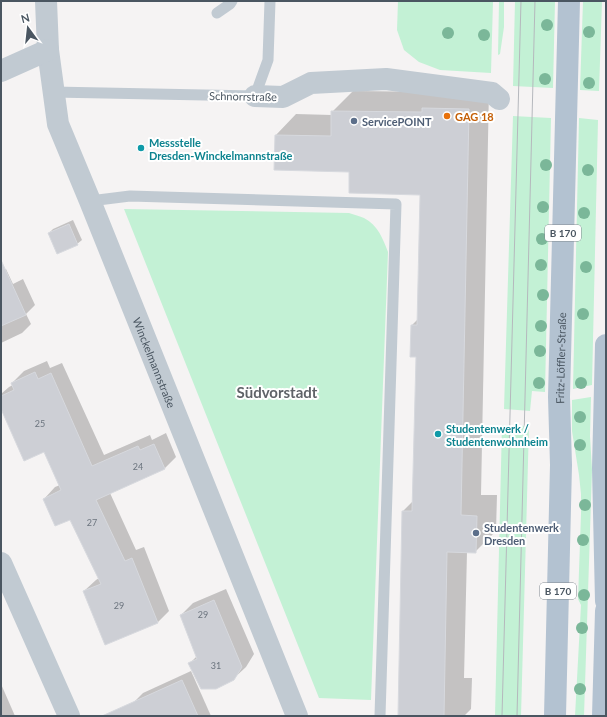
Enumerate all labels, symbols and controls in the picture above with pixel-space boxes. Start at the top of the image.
north arrow [8,8,48,48]
text: N [20,10,31,25]
street label: Schnorrstraße [209,89,277,103]
place label: GAG 18 [455,110,494,123]
marker: GAG 18 [442,111,452,121]
place label: ServicePOINT [362,115,432,128]
marker: ServicePOINT [349,116,359,126]
place label: Messstelle Dresden-Winckelmannstraße [149,136,293,162]
marker: Messstelle Dresden-Winckelmannstraße [136,143,146,153]
road number: B 170 [545,225,581,241]
street label: Fritz-Löffler-Straße [552,312,568,404]
street label: Winckelmannstraße [131,315,179,410]
district label: Südvorstadt [237,383,318,401]
house number: 25 [35,418,45,429]
place label: Studentenwerk / Studentenwohnheim [446,422,548,448]
marker: Studentenwerk / Studentenwohnheim [433,429,443,439]
house number: 24 [133,461,143,472]
house number: 27 [87,517,97,528]
place label: Studentenwerk Dresden [484,521,559,547]
marker: Studentenwerk Dresden [471,528,481,538]
road number: B 170 [540,583,576,599]
house number: 29 [114,600,124,611]
house number: 29 [198,609,208,620]
house number: 31 [211,660,221,671]

